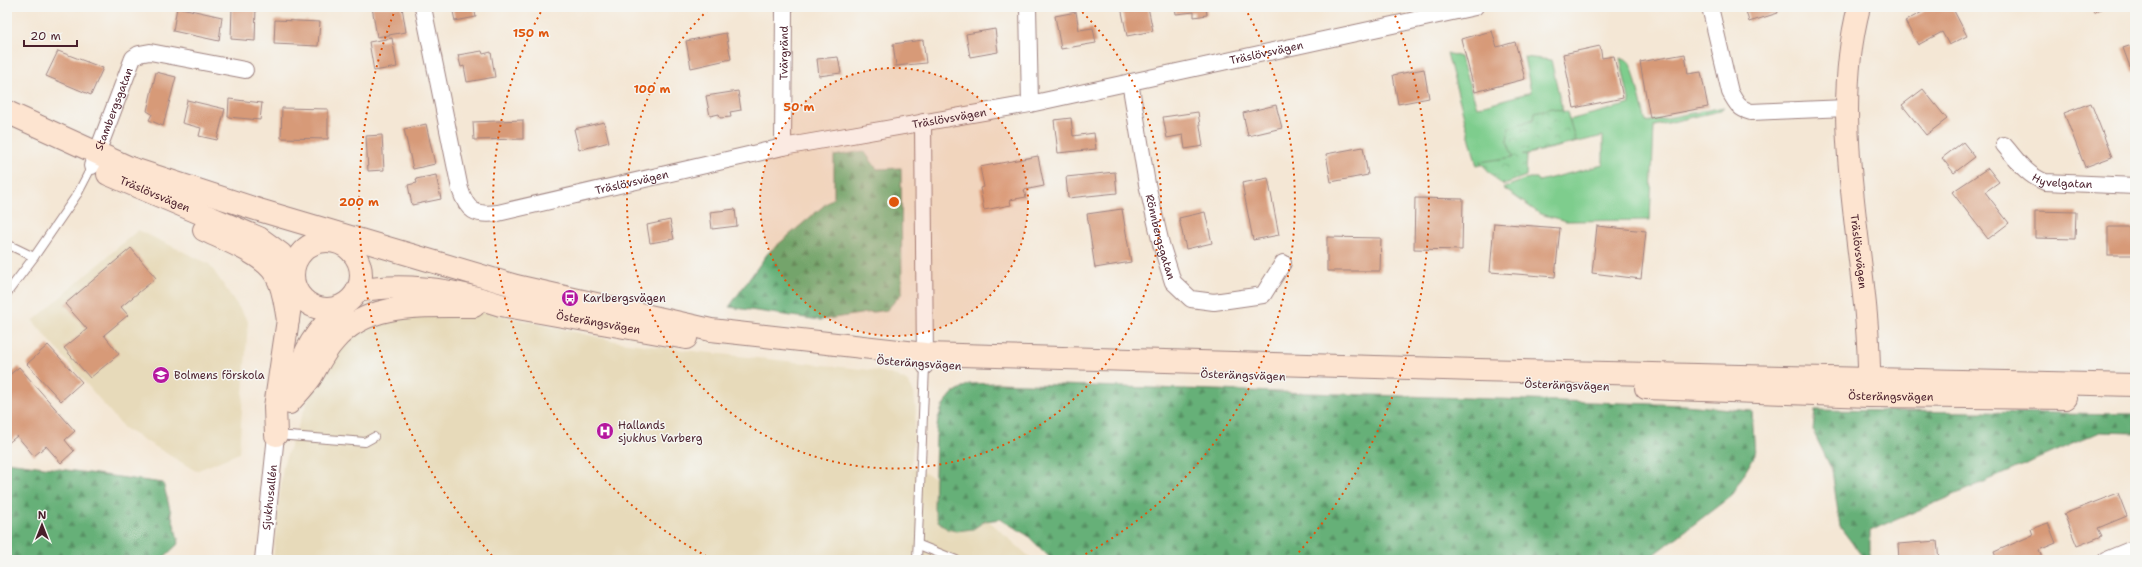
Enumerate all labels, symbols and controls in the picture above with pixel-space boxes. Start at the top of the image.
scale bar [24,22,77,48]
text: 150 m [513,25,549,41]
street label: Tvärgränd [776,26,792,80]
text: 20 m [30,28,61,44]
street label: Träslövsvägen [1228,38,1305,68]
street label: Stambergsgatan [92,65,137,153]
text: 100 m [634,81,671,97]
text: 50 m [784,99,815,115]
street label: Träslövsvägen [911,105,988,132]
street label: Träslövsvägen [593,167,670,198]
street label: Hyvelgatan [2029,170,2093,192]
street label: Träslövsvägen [117,173,193,216]
street label: Rönnbergsgatan [1142,193,1179,282]
text: 200 m [339,194,379,210]
centre of rings [887,195,901,209]
street label: Träslövsvägen [1846,213,1870,290]
bus stop icon: Karlbergsvägen [560,288,580,308]
place label: Karlbergsvägen [583,291,666,306]
street label: Österängsvägen [555,308,642,338]
street label: Österängsvägen [876,353,962,374]
school or university icon: Bolmens förskola [151,365,171,385]
street label: Österängsvägen [1200,367,1286,384]
place label: Bolmens förskola [174,368,265,383]
street label: Österängsvägen [1524,377,1610,394]
street label: Österängsvägen [1848,388,1934,405]
place label: Hallands sjukhus Varberg [618,418,703,446]
hospital icon: Hallands sjukhus Varberg [595,421,615,441]
street label: Sjukhusallén [259,464,281,531]
north arrow [22,505,62,545]
text: N [38,508,47,523]

